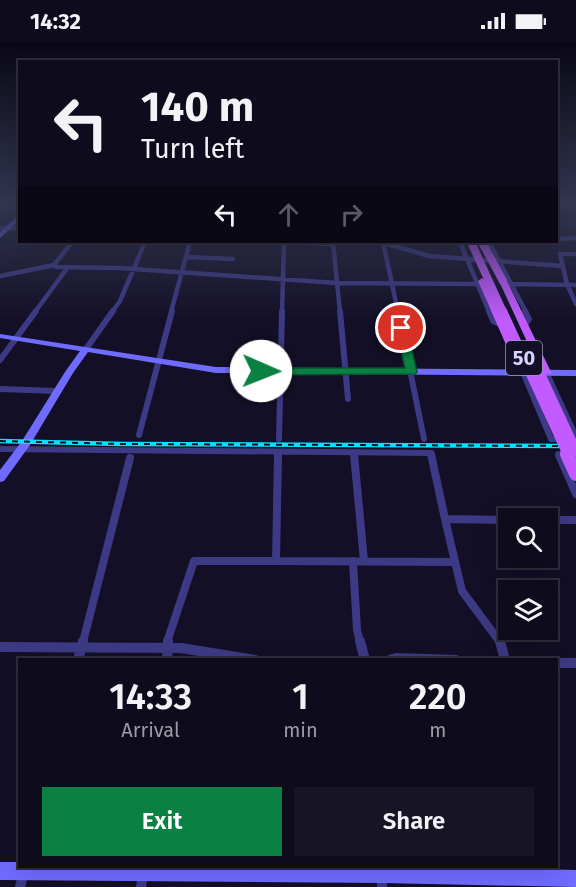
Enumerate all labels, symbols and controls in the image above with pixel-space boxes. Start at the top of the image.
text: 14:32 [30,8,81,35]
text: 140 m [141,82,254,132]
icon: left [42,84,120,162]
text: Turn left [141,133,244,165]
icon: left [209,198,242,231]
icon: ahead [272,198,305,231]
icon: right [335,198,368,231]
pin [375,302,426,353]
icon: arrive [384,311,417,344]
position arrow [229,339,293,403]
road number: 50 [506,341,542,375]
map controls [498,508,558,640]
button: search [498,508,558,568]
button: layers [498,580,558,640]
text: 14:33 [109,675,192,719]
text: 1 [292,675,309,719]
text: 220 [409,675,467,719]
text: Arrival [121,718,180,742]
text: min [283,718,318,742]
text: m [429,718,446,742]
button: Exit [42,787,282,856]
button: Share [294,787,534,856]

